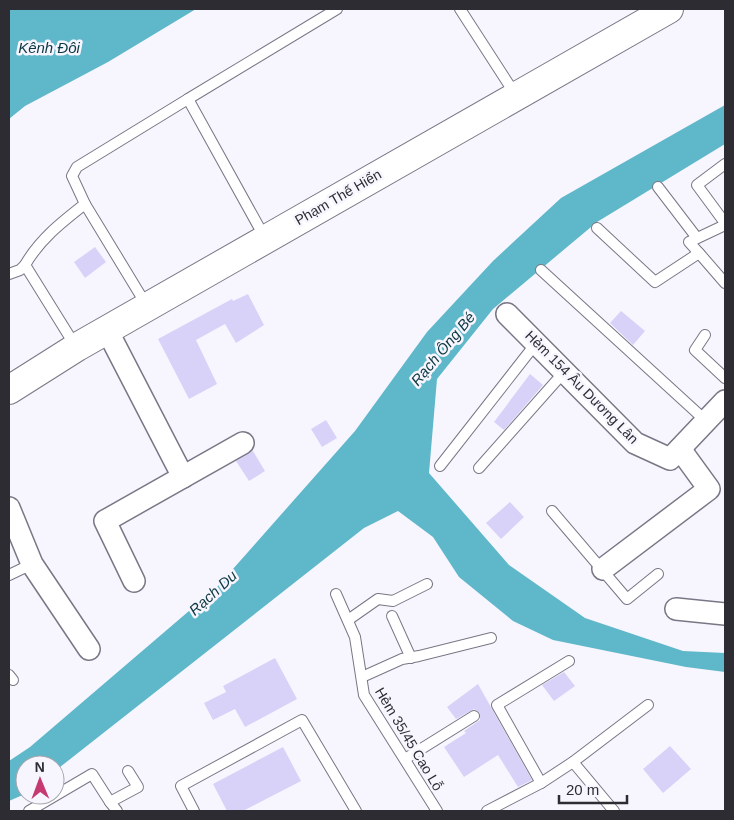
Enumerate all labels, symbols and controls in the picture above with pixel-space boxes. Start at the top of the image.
water label: Kênh Đôi [18,39,81,56]
street label: Phạm Thế Hiển [292,166,384,228]
water label: Rạch Ông Bé [407,309,478,389]
street label: Hẻm 154 Âu Dương Lân [522,327,642,447]
water label: Rạch Du [185,566,241,618]
street label: Hẻm 35/45 Cao Lỗ [372,685,446,794]
north arrow [15,755,65,805]
text: N [35,759,45,775]
scale bar [559,772,626,804]
text: 20 m [566,781,599,798]

